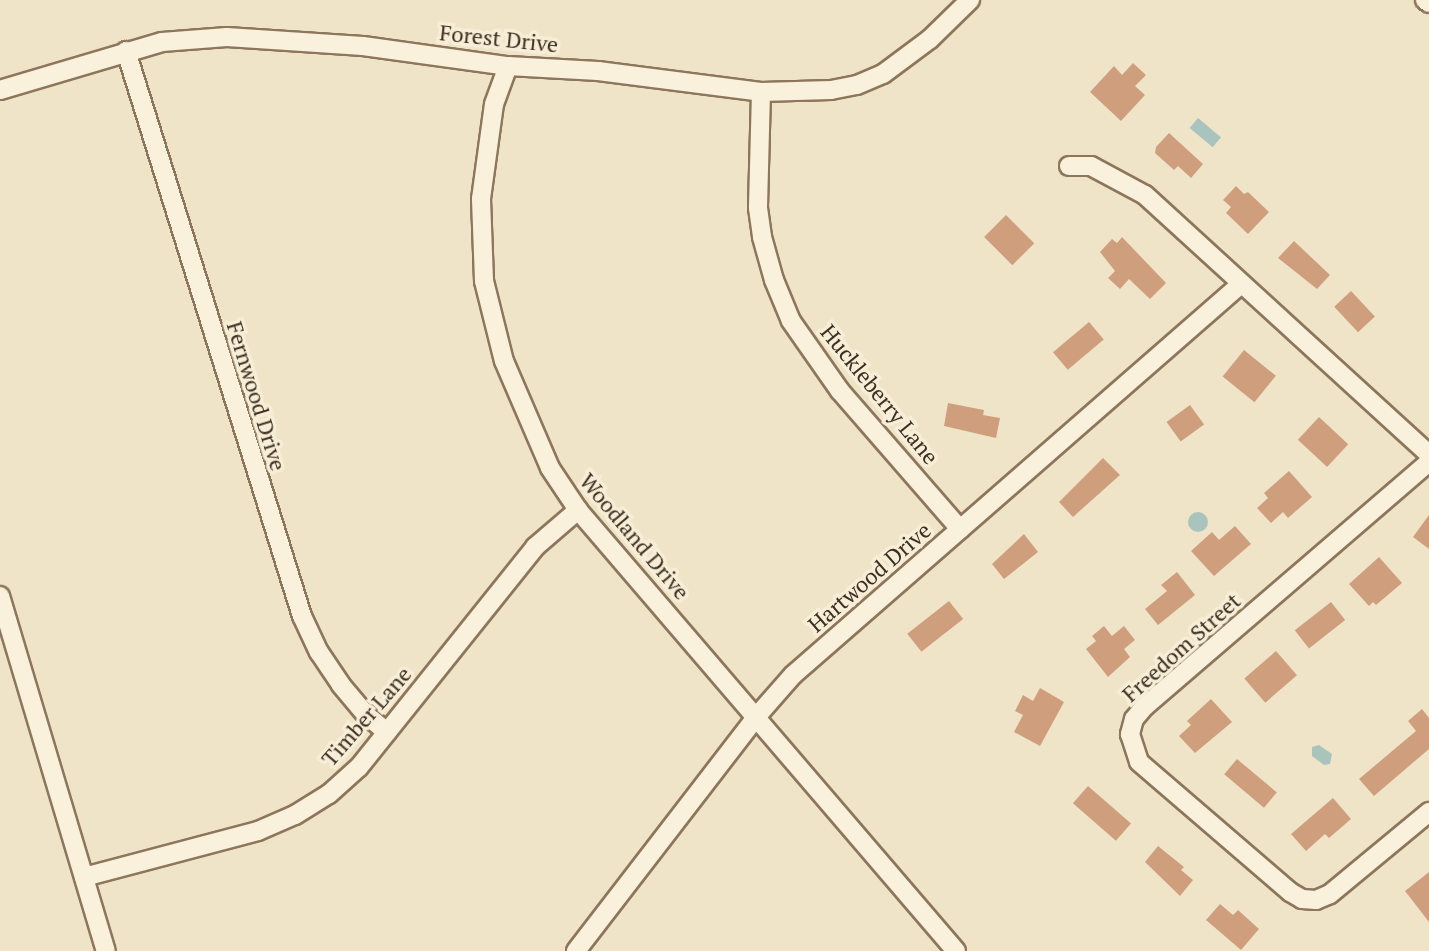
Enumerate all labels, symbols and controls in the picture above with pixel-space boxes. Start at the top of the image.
street label: Forest Drive [438,19,560,57]
street label: Fernwood Drive [222,318,292,474]
street label: Huckleberry Lane [816,319,944,469]
street label: Woodland Drive [575,468,695,604]
street label: Hartwood Drive [802,517,936,637]
street label: Freedom Street [1116,587,1246,707]
street label: Timber Lane [316,661,416,771]

